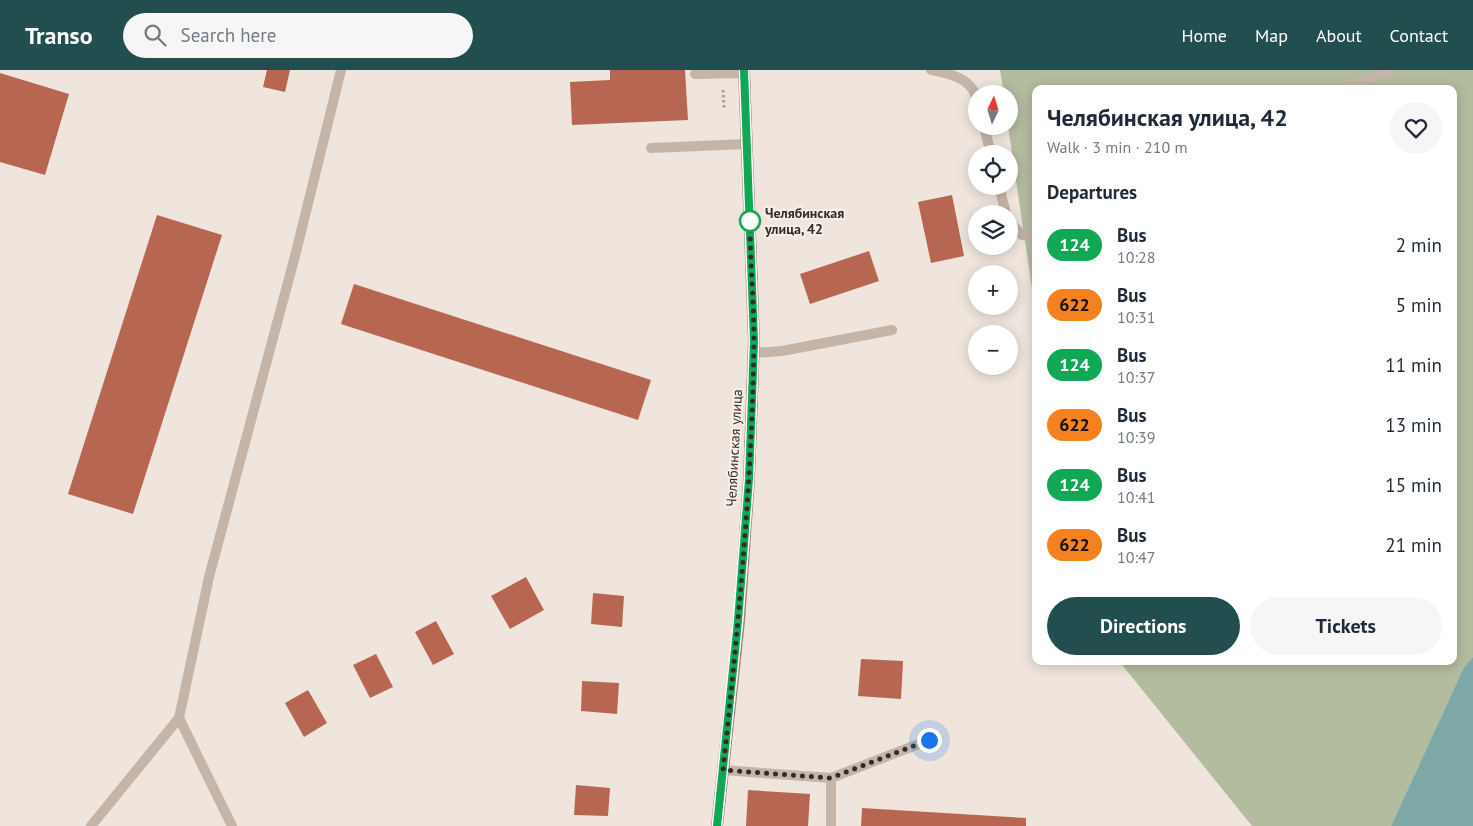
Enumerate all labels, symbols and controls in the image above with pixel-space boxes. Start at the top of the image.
search box [123,13,473,58]
text: Transo [25,20,93,51]
icon: search [141,21,169,49]
text: Search here [181,23,276,47]
text: Home [1181,24,1227,47]
text: Map [1255,24,1288,47]
text: About [1316,24,1362,47]
text: Contact [1390,24,1448,47]
north arrow [968,85,1018,135]
map controls [968,85,1018,375]
text: Челябинская улица, 42 [1047,102,1288,133]
button: heart [1390,102,1442,154]
text: Walk · 3 min · 210 m [1047,137,1187,157]
button: locate [968,145,1018,195]
text: Departures [1047,180,1137,204]
place label: Челябинская улица, 42 [764,204,844,238]
button: layers [968,205,1018,255]
marker: Челябинская улица, 42 [739,210,761,232]
text: Bus [1117,223,1146,247]
text: 124 [1059,233,1090,256]
text: 2 min [1396,233,1442,257]
text: 10:28 [1117,247,1155,267]
button: + [968,265,1018,315]
text: Bus [1117,283,1146,307]
text: 622 [1059,293,1090,316]
text: 5 min [1396,293,1442,317]
text: 10:31 [1117,307,1155,327]
button: − [968,325,1018,375]
text: Bus [1117,343,1146,367]
text: 124 [1059,353,1090,376]
text: 11 min [1385,353,1442,377]
text: 10:37 [1117,367,1155,387]
street label: Челябинская улица [722,389,746,507]
text: Bus [1117,403,1146,427]
text: 622 [1059,413,1090,436]
text: 13 min [1385,413,1442,437]
text: 10:39 [1117,427,1155,447]
text: Bus [1117,463,1146,487]
text: 124 [1059,473,1090,496]
text: 15 min [1385,473,1442,497]
text: 10:41 [1117,487,1155,507]
text: Bus [1117,523,1146,547]
text: 622 [1059,533,1090,556]
text: 21 min [1385,533,1442,557]
text: 10:47 [1117,547,1155,567]
button: Directions [1047,597,1240,655]
button: Tickets [1250,597,1442,655]
your location [917,728,942,753]

